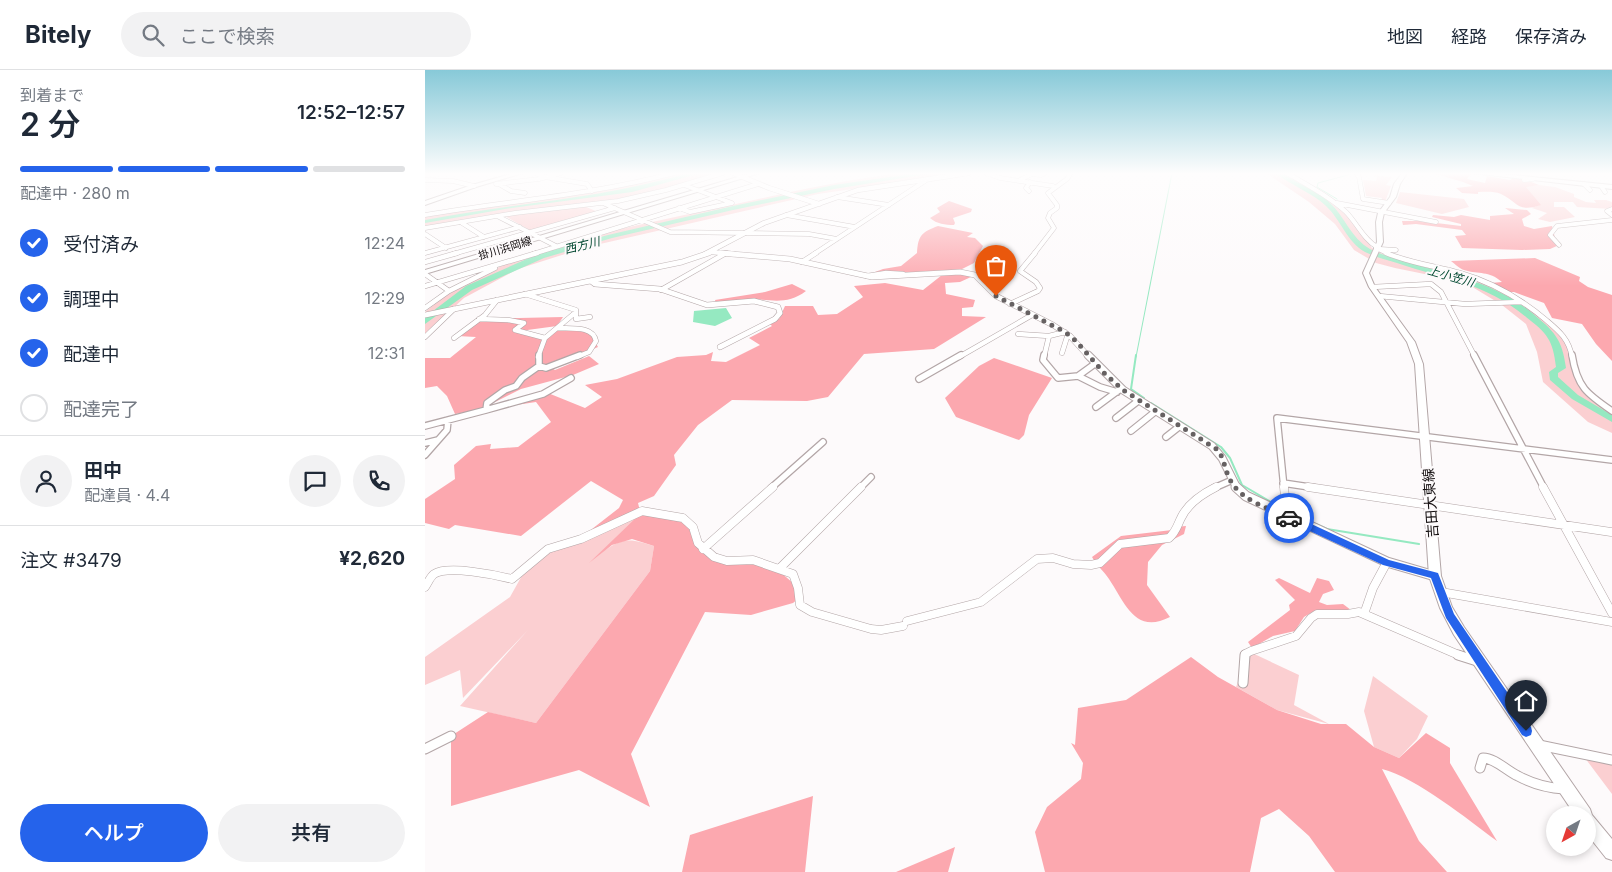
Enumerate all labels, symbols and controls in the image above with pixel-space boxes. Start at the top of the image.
search box [121,12,471,57]
text: Bitely [25,20,91,49]
icon: search [139,21,167,49]
text: ここで検索 [179,25,274,48]
text: 地図 [1387,26,1423,47]
text: 経路 [1451,26,1487,47]
text: 保存済み [1515,26,1587,47]
text: 到着まで [20,85,84,105]
text: 12:52–12:57 [297,101,405,124]
text: 2 分 [20,105,80,144]
text: 配達中 · 280 m [20,183,130,203]
icon: check [20,229,48,257]
text: 受付済み [63,233,139,256]
text: 12:24 [364,233,405,253]
street label: 掛川浜岡線 [477,233,533,263]
water label: 西方川 [563,233,603,257]
pin [975,245,1017,296]
icon: bag [982,252,1010,280]
water label: 上小笠川 [1426,262,1478,290]
icon: check [20,284,48,312]
text: 調理中 [63,288,120,311]
text: 12:29 [364,288,405,308]
icon: check [20,339,48,367]
text: 配達中 [63,343,120,366]
text: 12:31 [368,343,405,363]
text: 配達完了 [63,398,139,421]
button: person [20,455,72,507]
button: chat [289,455,341,507]
button: phone [353,455,405,507]
text: 田中 [84,459,122,482]
street label: 吉田大東線 [1419,467,1441,539]
text: 配達員 · 4.4 [84,485,170,505]
courier [1264,493,1314,543]
icon: car [1275,504,1303,532]
text: ¥2,620 [339,547,405,570]
text: 注文 #3479 [20,549,122,572]
pin [1505,680,1547,731]
icon: home [1512,687,1540,715]
button: ヘルプ [20,804,208,862]
button: 共有 [218,804,405,862]
north arrow [1546,806,1596,856]
map controls [1546,806,1596,856]

